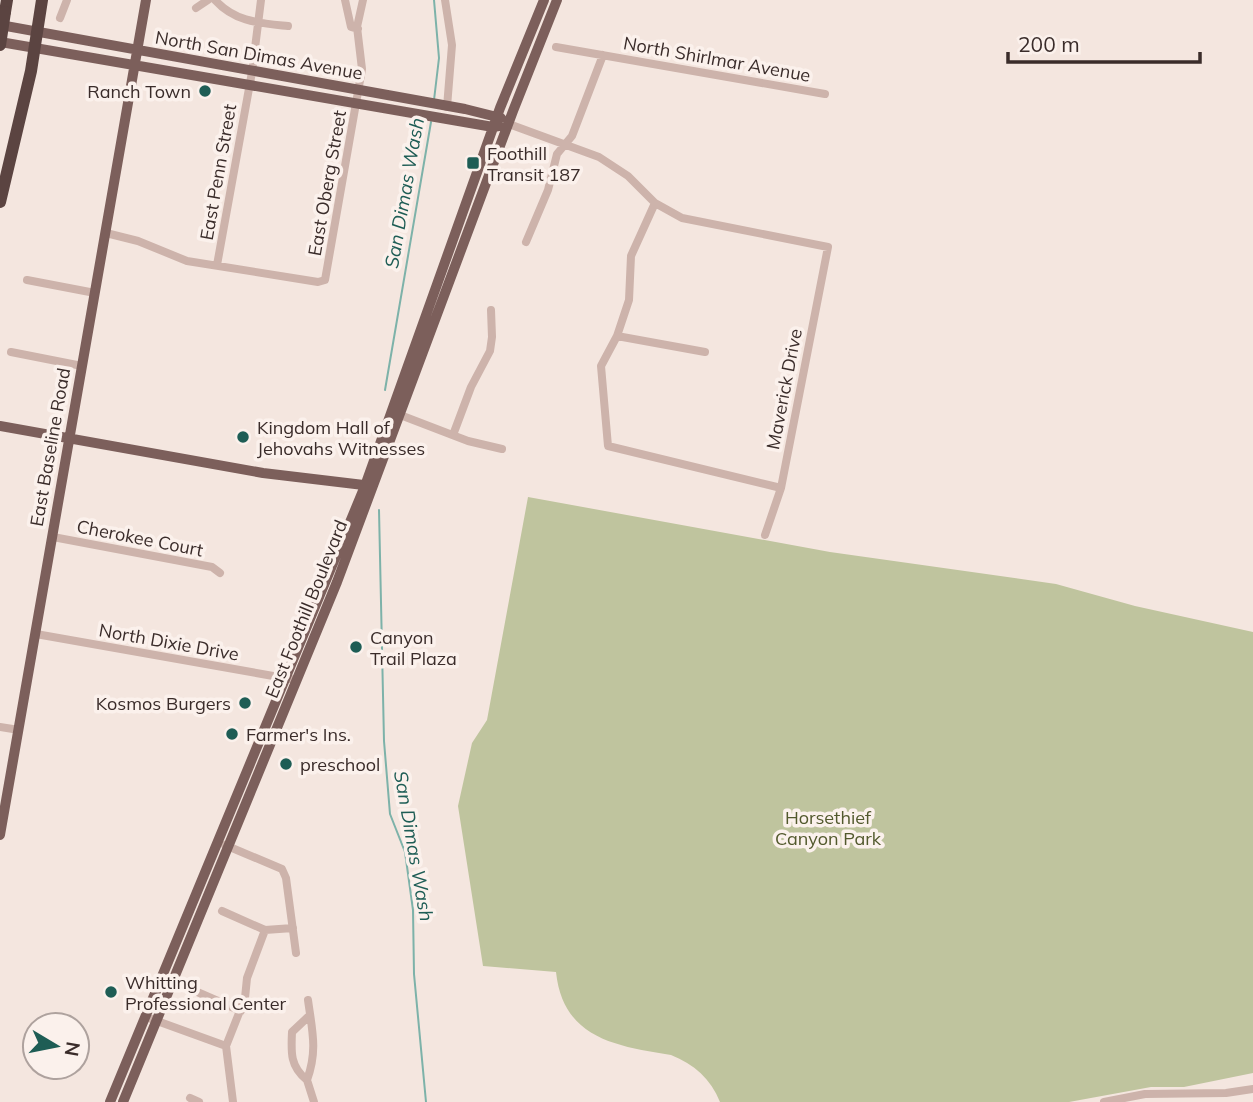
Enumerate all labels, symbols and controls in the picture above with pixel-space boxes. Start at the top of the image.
scale bar [1008,21,1200,65]
street label: North San Dimas Avenue [153,25,365,85]
street label: North Shirlmar Avenue [622,31,812,87]
text: 200 m [1018,31,1080,57]
place label: Ranch Town [87,80,191,103]
marker: Ranch Town [197,83,213,99]
street label: East Penn Street [195,102,241,242]
street label: East Oberg Street [303,108,351,258]
water label: San Dimas Wash [379,116,429,270]
place label: Foothill Transit 187 [487,142,581,186]
marker: Foothill Transit 187 [465,155,481,171]
street label: Maverick Drive [761,327,807,451]
street label: East Baseline Road [25,366,75,528]
place label: Kingdom Hall of Jehovahs Witnesses [257,416,425,460]
marker: Kingdom Hall of Jehovahs Witnesses [235,429,251,445]
street label: Cherokee Court [75,514,205,562]
street label: East Foothill Boulevard [260,517,352,701]
street label: North Dixie Drive [97,618,241,666]
place label: Canyon Trail Plaza [370,626,457,670]
marker: Canyon Trail Plaza [348,639,364,655]
place label: Kosmos Burgers [96,692,231,715]
marker: Kosmos Burgers [237,695,253,711]
place label: Farmer's Ins. [246,723,351,746]
marker: Farmer's Ins. [224,726,240,742]
place label: preschool [300,753,380,776]
marker: preschool [278,756,294,772]
water label: San Dimas Wash [389,769,439,923]
park label: Horsethief Canyon Park [775,806,882,850]
place label: Whitting Professional Center [125,971,287,1015]
marker: Whitting Professional Center [103,984,119,1000]
north arrow [21,1011,91,1081]
text: N [60,1040,86,1058]

